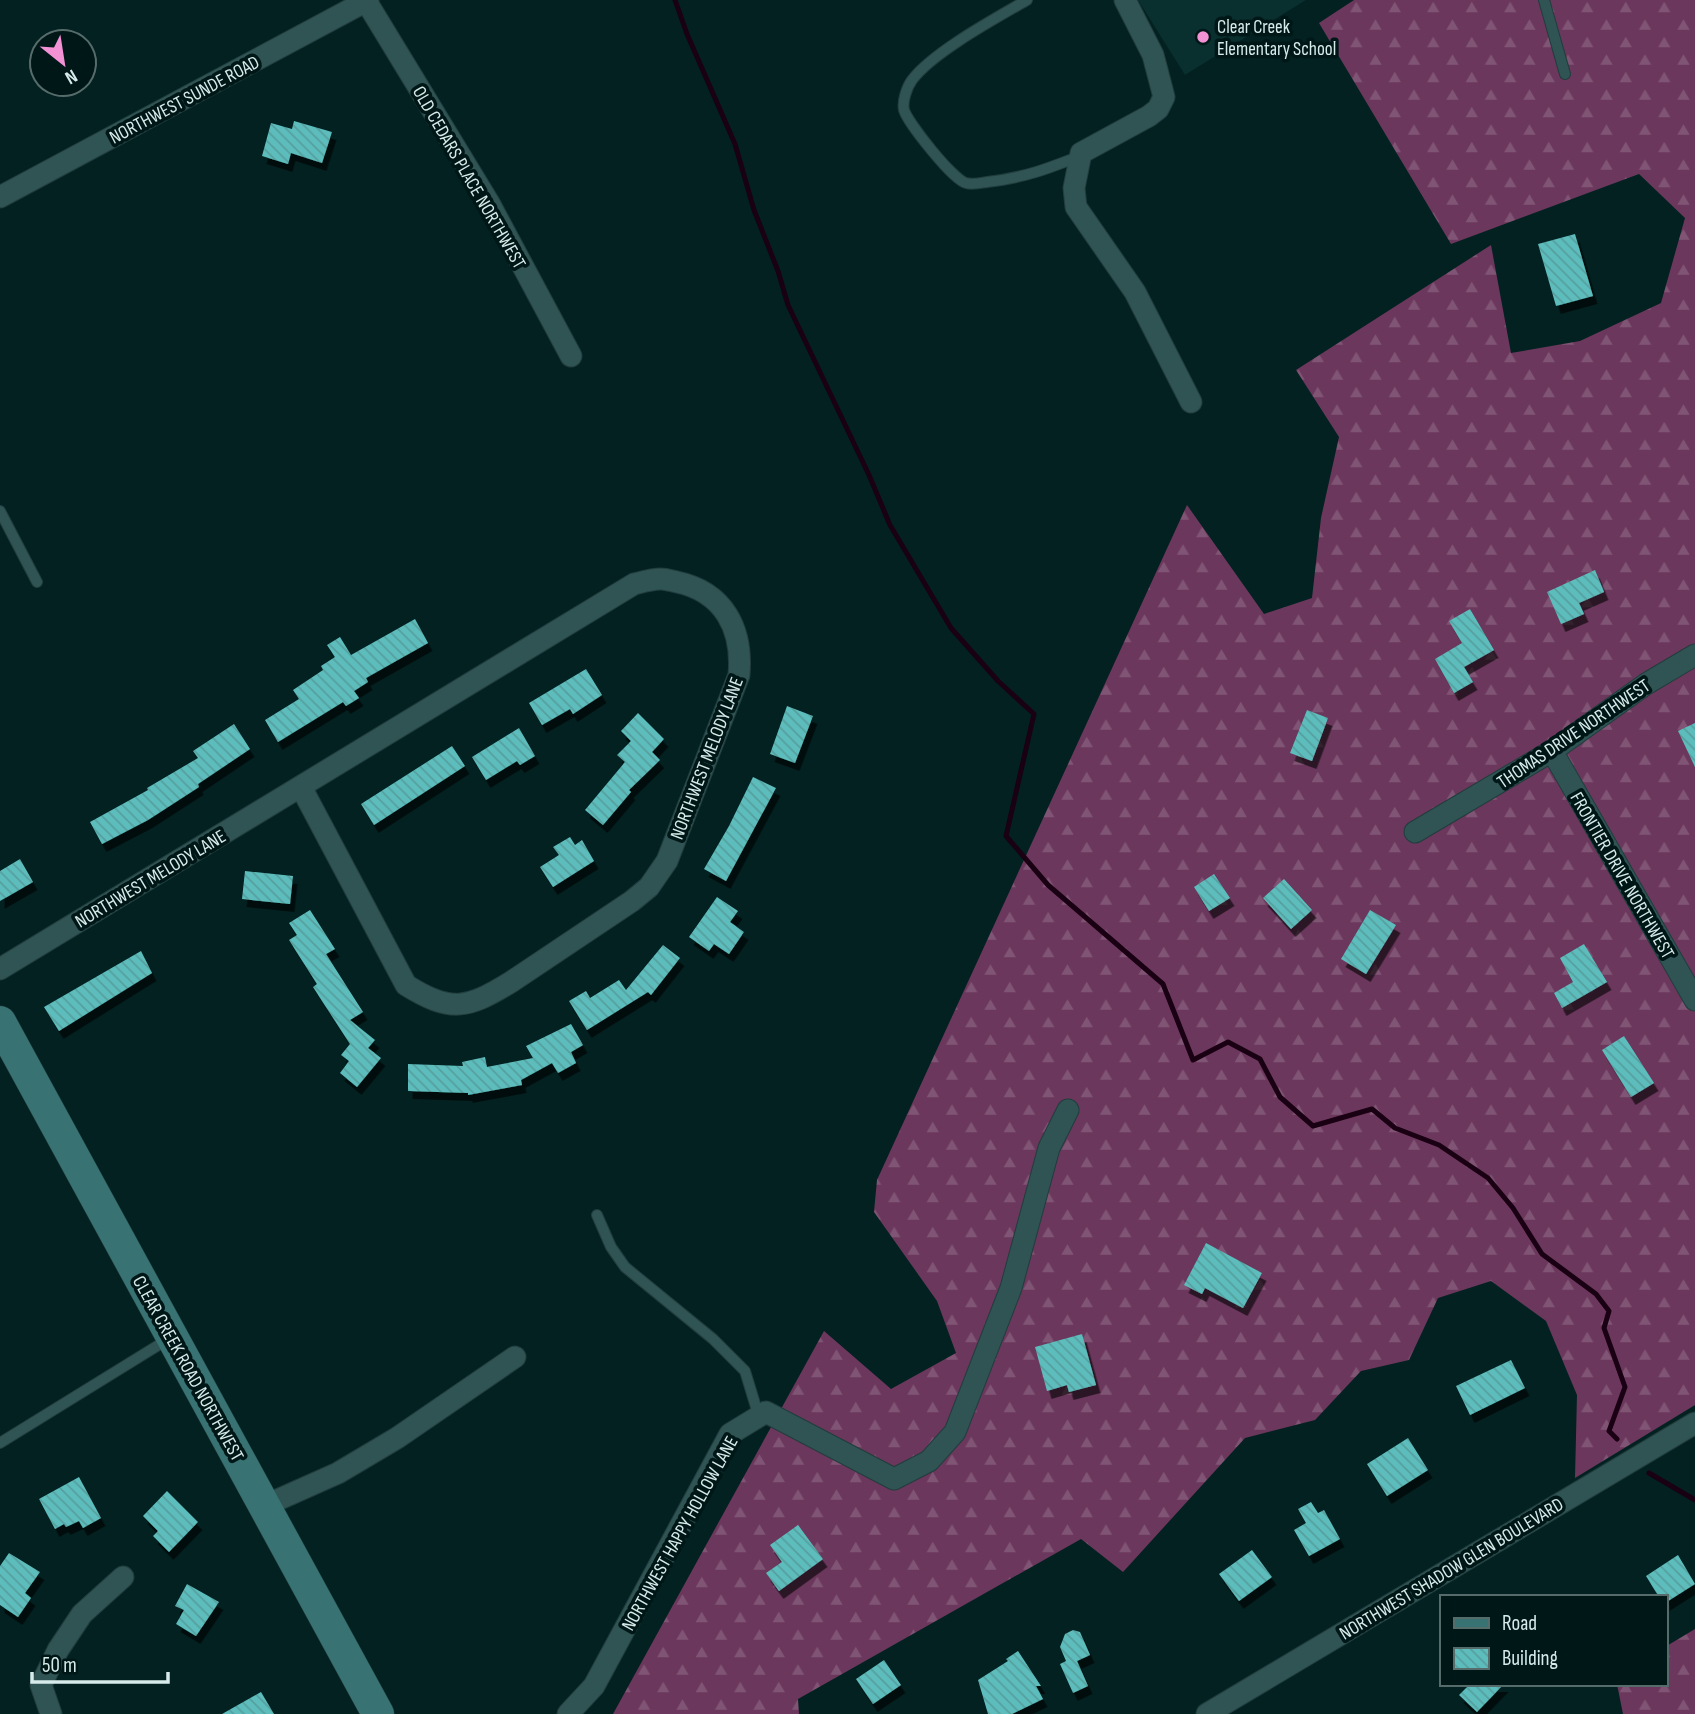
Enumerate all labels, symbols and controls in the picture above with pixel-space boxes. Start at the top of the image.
place label: Clear Creek Elementary School [1217,16,1336,61]
north arrow [28,28,98,98]
marker: Clear Creek Elementary School [1195,29,1211,45]
street label: NORTHWEST SUNDE ROAD [106,51,264,150]
text: N [61,64,81,89]
street label: OLD CEDARS PLACE NORTHWEST [407,82,531,273]
street label: NORTHWEST MELODY LANE [666,674,749,843]
street label: THOMAS DRIVE NORTHWEST [1493,674,1655,794]
street label: FRONTIER DRIVE NORTHWEST [1565,788,1679,963]
street label: NORTHWEST MELODY LANE [71,825,230,933]
street label: CLEAR CREEK ROAD NORTHWEST [127,1272,248,1466]
street label: NORTHWEST HAPPY HOLLOW LANE [617,1432,743,1635]
street label: NORTHWEST SHADOW GLEN BOULEVARD [1336,1493,1568,1645]
legend [1440,1595,1667,1686]
text: Road [1502,1611,1537,1636]
scale bar [32,1640,168,1684]
text: Building [1502,1646,1558,1671]
text: 50 m [42,1653,77,1678]

